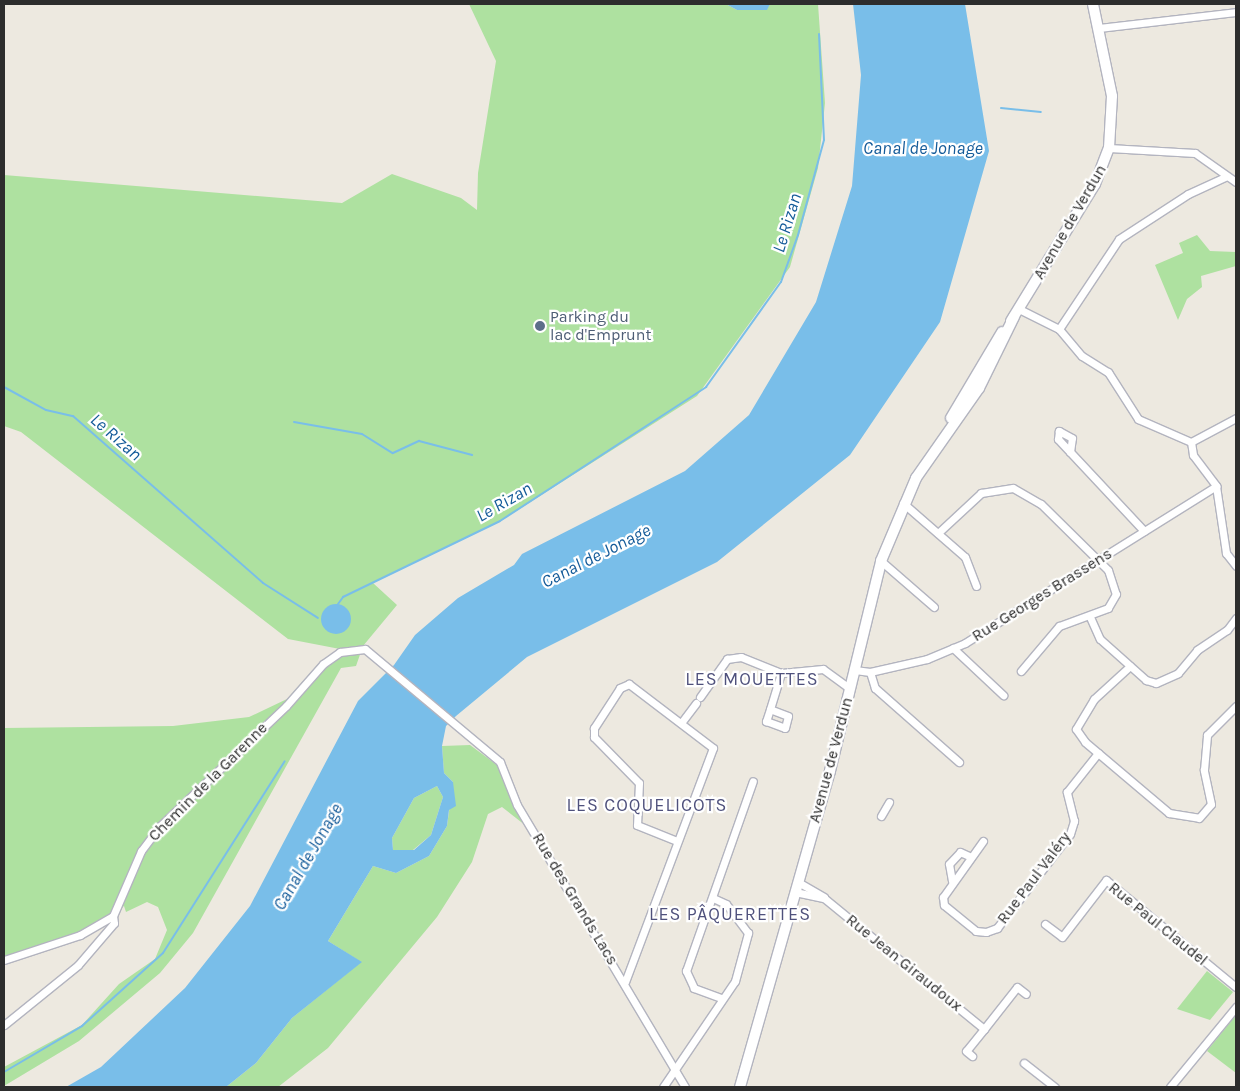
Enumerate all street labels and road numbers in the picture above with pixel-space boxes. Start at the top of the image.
street label: Avenue de Verdun [1029,161,1111,283]
street label: Rue Georges Brassens [968,544,1116,646]
street label: Avenue de Verdun [805,695,857,825]
street label: Chemin de la Garenne [145,719,271,845]
street label: Rue Paul Valéry [993,828,1075,928]
street label: Rue des Grands Lacs [528,830,622,968]
street label: Rue Paul Claudel [1105,878,1211,970]
street label: Rue Jean Giraudoux [842,910,966,1016]

